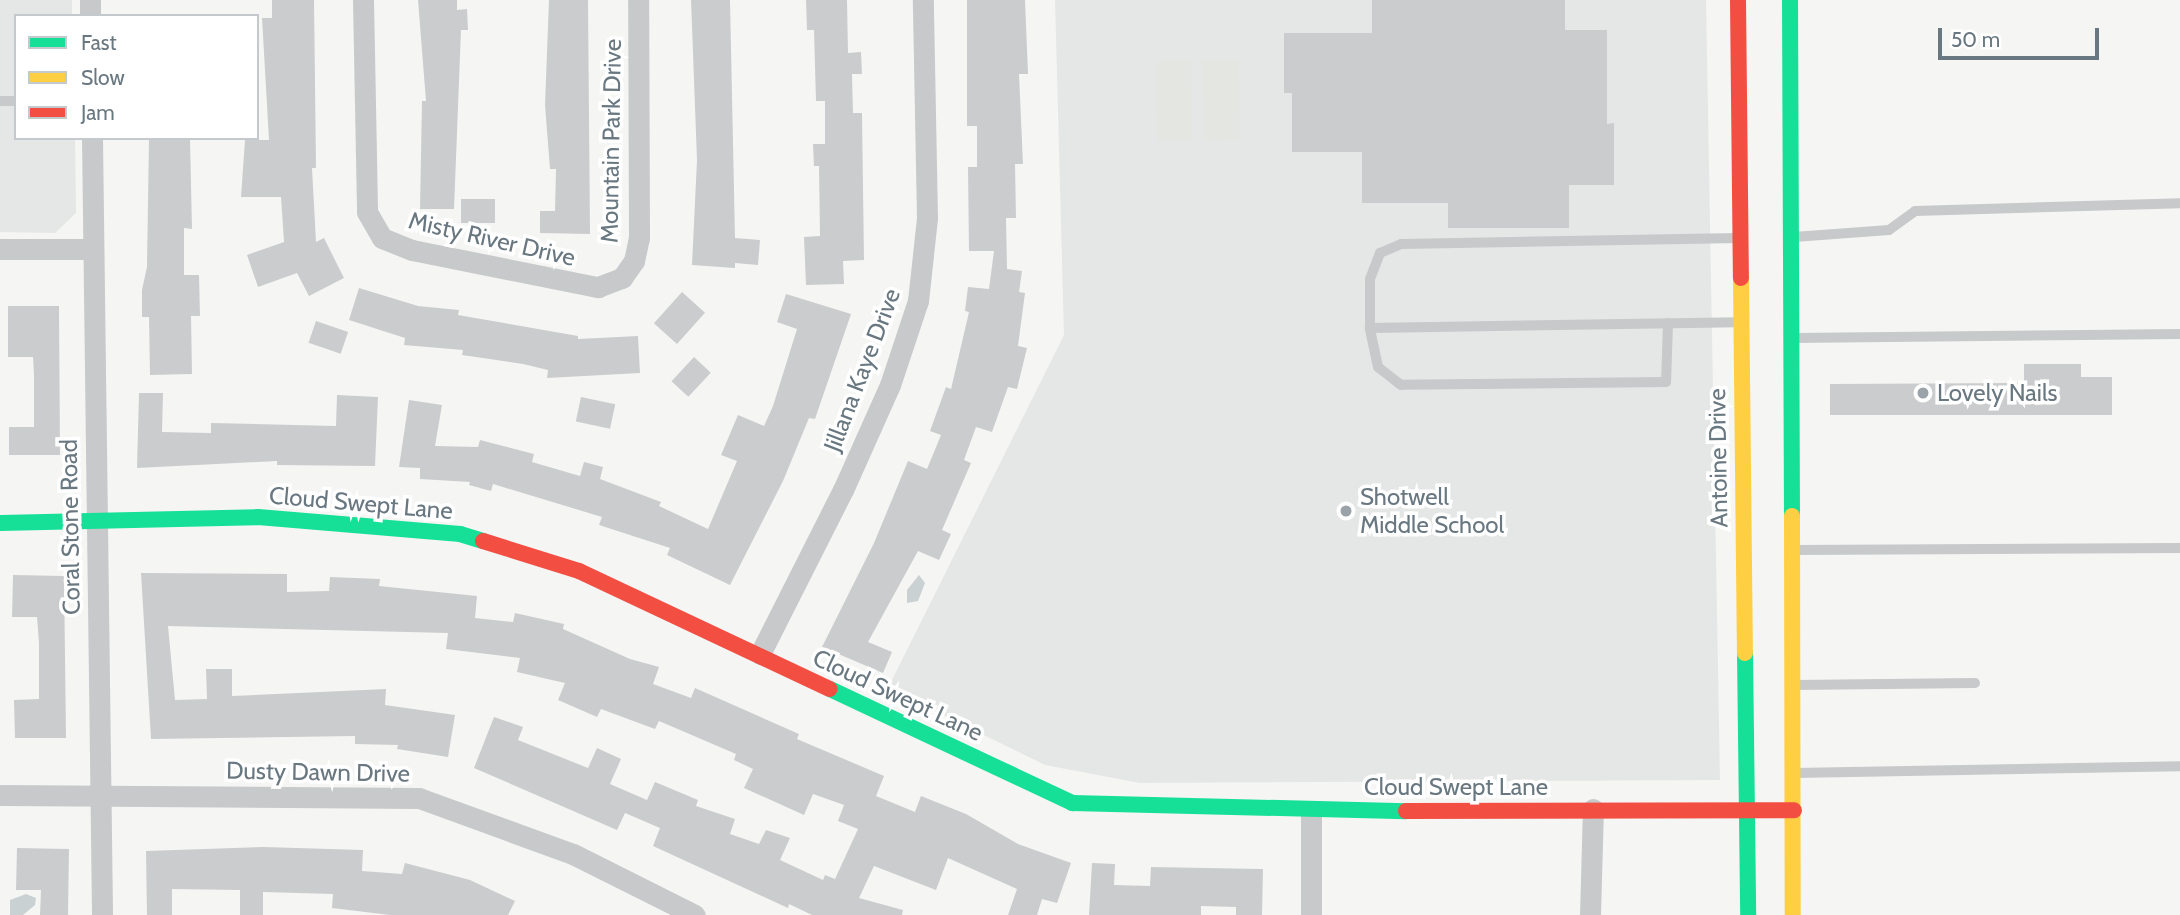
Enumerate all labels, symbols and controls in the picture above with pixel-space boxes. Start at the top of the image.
legend [14,14,259,140]
scale bar [1942,14,2103,58]
text: 50 m [1951,27,2000,52]
text: Fast [81,30,117,55]
street label: Mountain Park Drive [595,39,627,243]
text: Slow [81,65,125,90]
text: Jam [81,100,115,125]
street label: Misty River Drive [406,206,578,272]
street label: Jillana Kaye Drive [818,284,906,456]
place label: Lovely Nails [1937,379,2058,407]
marker: Lovely Nails [1915,385,1931,401]
street label: Antoine Drive [1702,388,1734,528]
street label: Coral Stone Road [54,439,86,615]
street label: Cloud Swept Lane [268,481,454,525]
place label: Shotwell Middle School [1360,483,1504,539]
marker: Shotwell Middle School [1338,503,1354,519]
street label: Cloud Swept Lane [809,643,987,747]
street label: Dusty Dawn Drive [226,756,410,788]
street label: Cloud Swept Lane [1364,773,1548,801]

